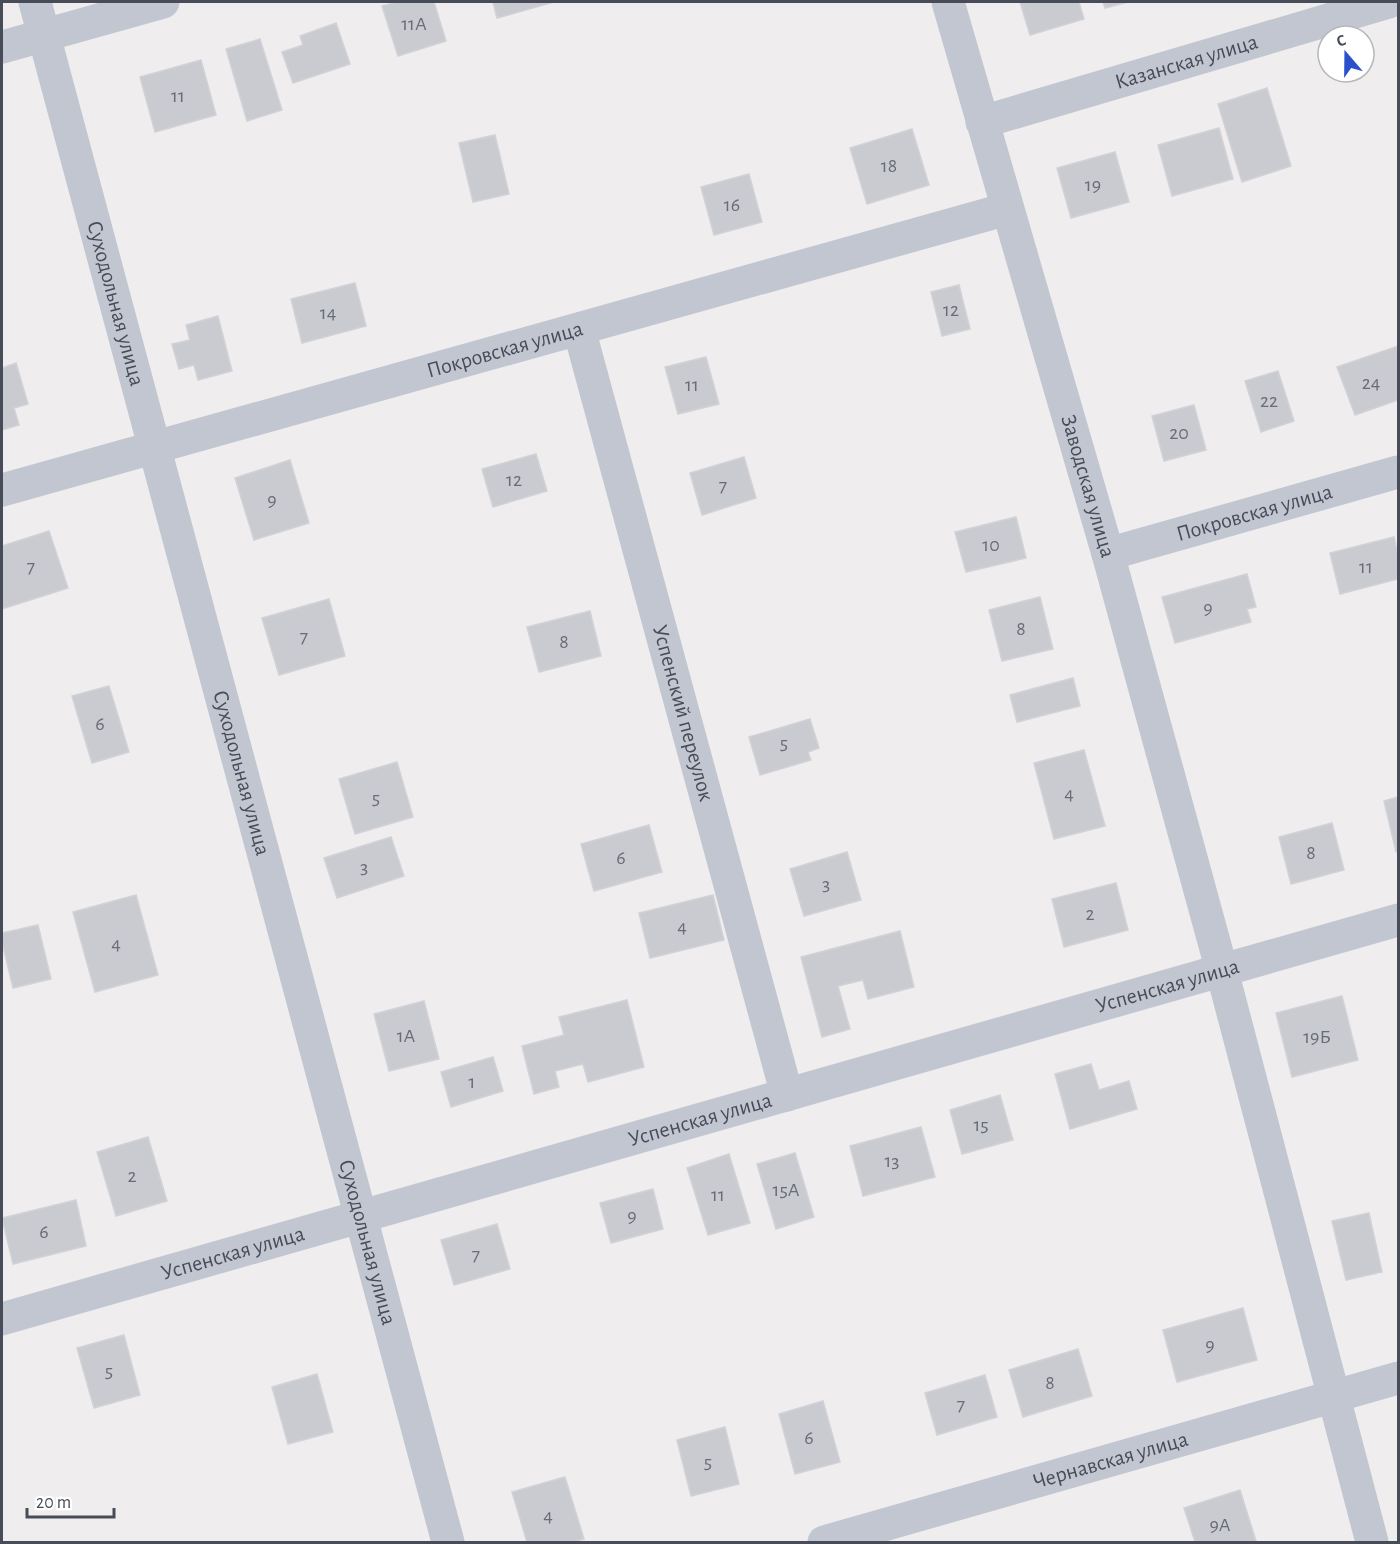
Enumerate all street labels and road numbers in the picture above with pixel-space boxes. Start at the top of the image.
street label: Казанская улица [1112,30,1260,93]
street label: Суходольная улица [83,218,148,388]
street label: Покровская улица [424,317,585,382]
street label: Заводская улица [1057,412,1119,560]
street label: Покровская улица [1174,480,1335,545]
street label: Успенский переулок [649,623,718,804]
street label: Суходольная улица [209,688,274,858]
street label: Успенская улица [1093,955,1242,1017]
street label: Успенская улица [626,1089,774,1150]
street label: Суходольная улица [335,1157,400,1327]
street label: Успенская улица [159,1222,307,1284]
street label: Чернавская улица [1031,1428,1190,1493]

